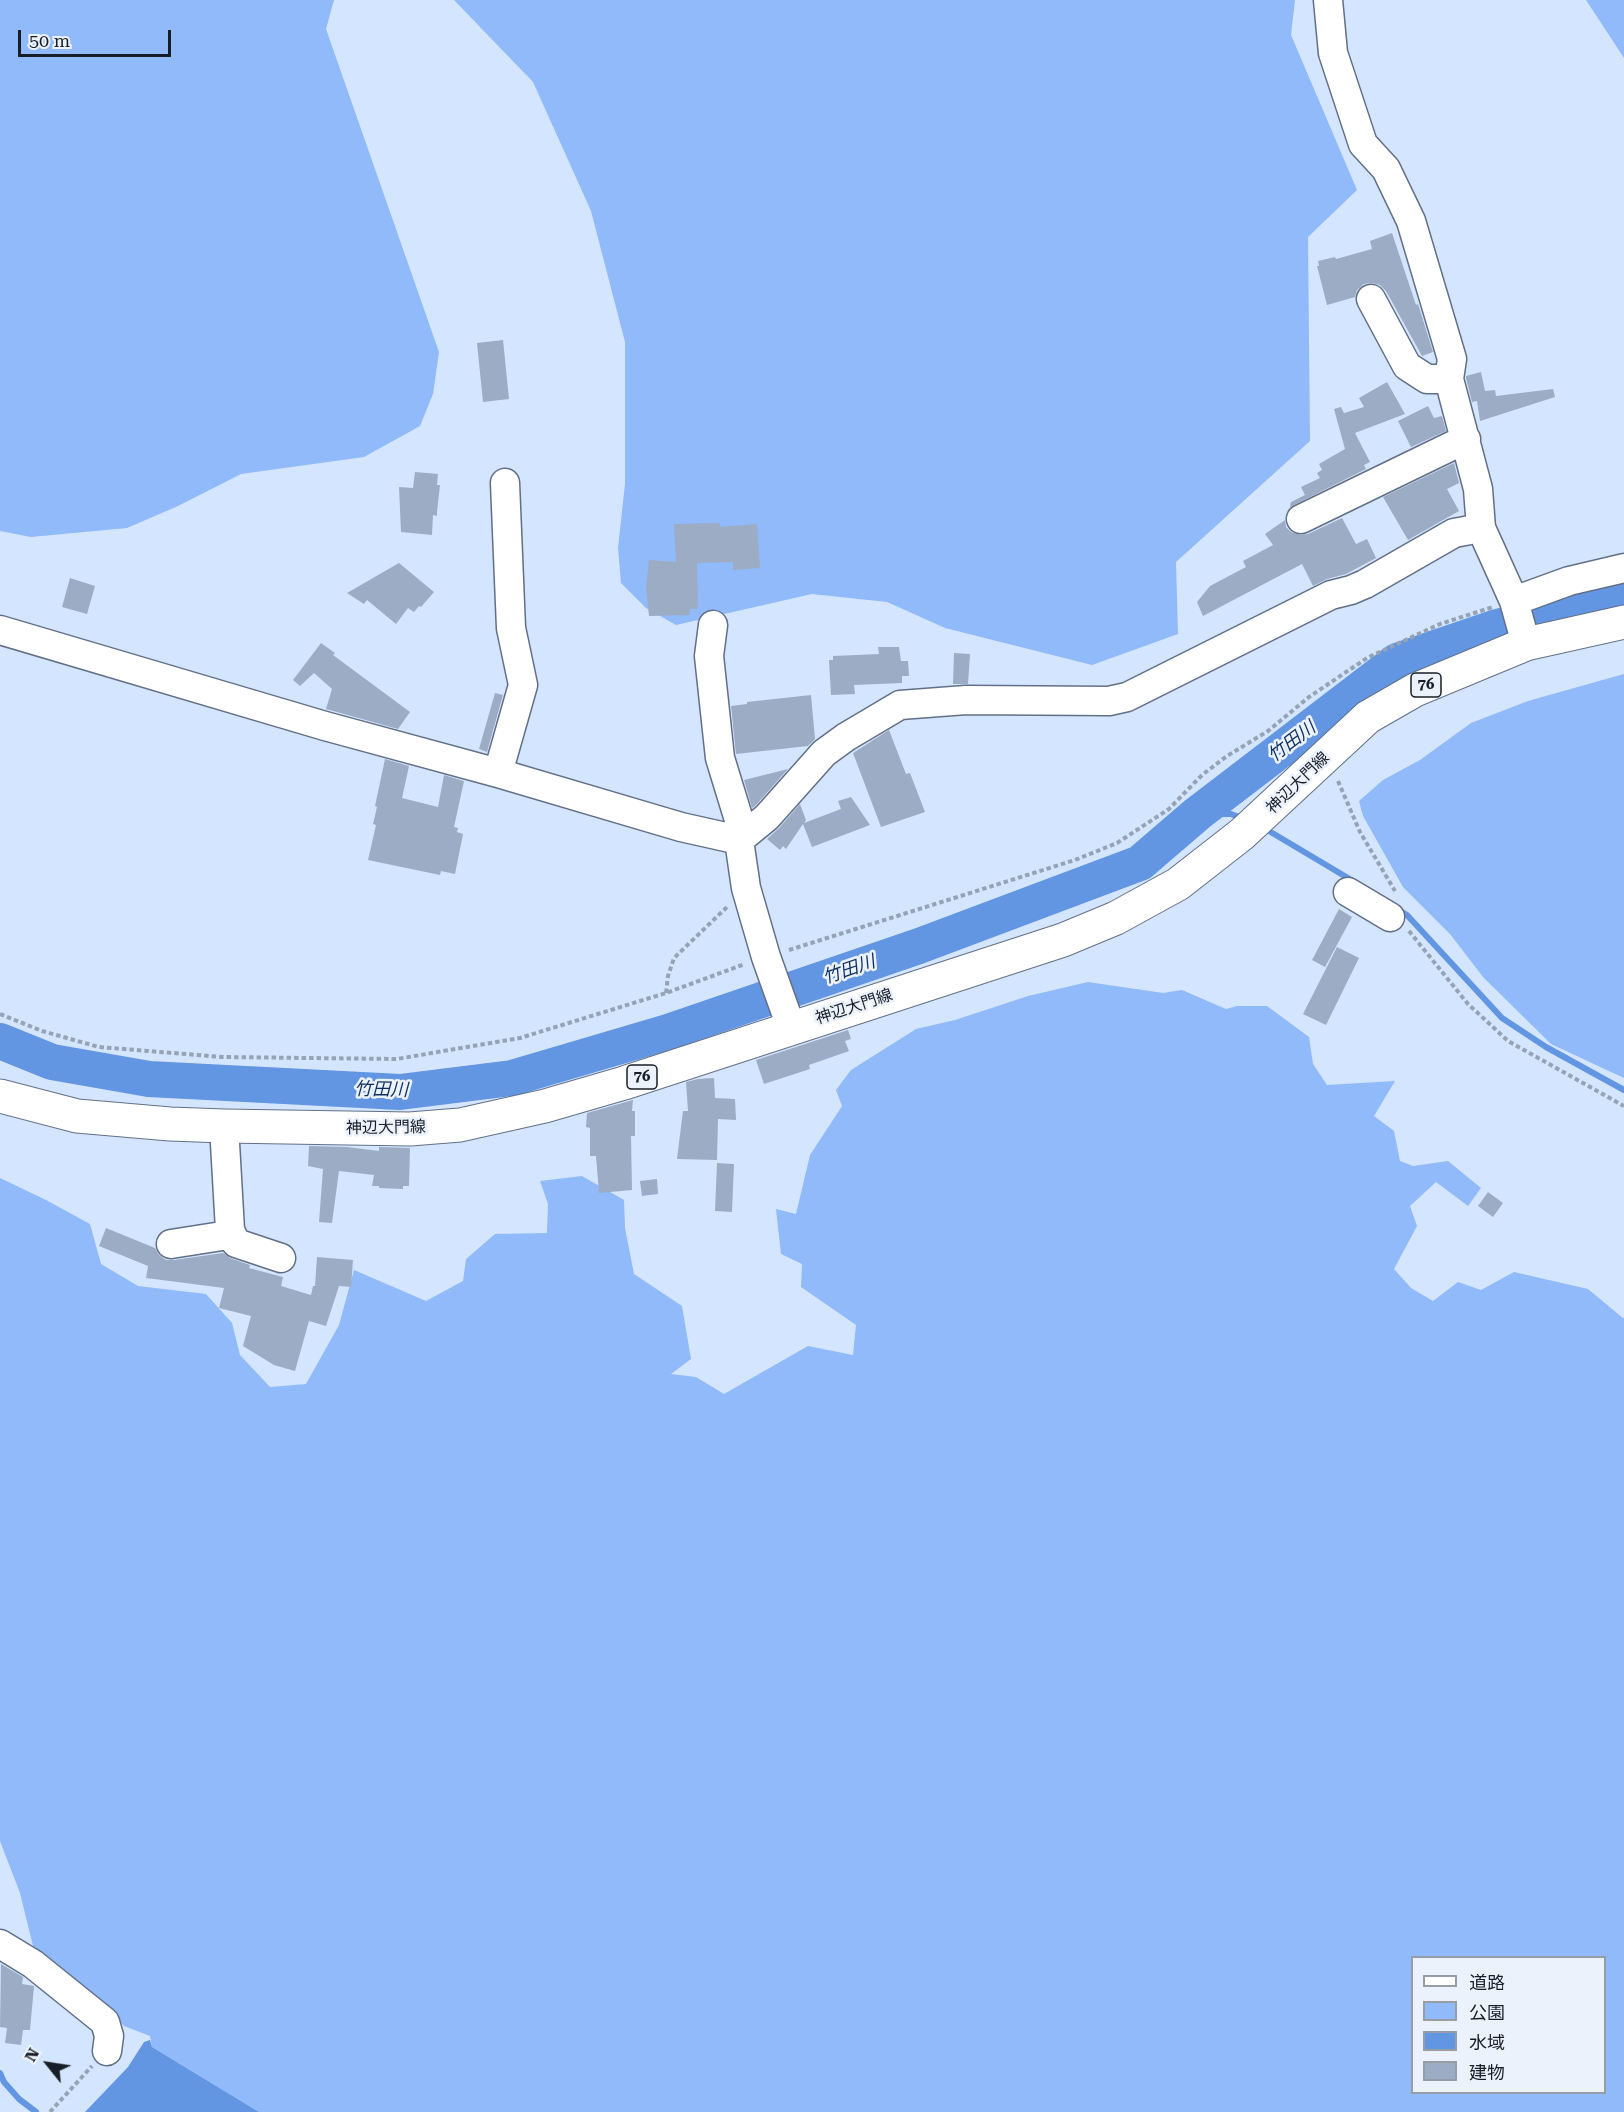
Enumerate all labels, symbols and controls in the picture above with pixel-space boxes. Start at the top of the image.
scale bar [21,18,174,56]
text: 50 m [29,30,70,51]
road number: 76 [1411,673,1441,697]
water label: 竹田川 [1264,717,1320,767]
street label: 神辺大門線 [1263,748,1333,818]
water label: 竹田川 [820,951,878,989]
street label: 神辺大門線 [813,986,895,1028]
road number: 76 [627,1065,657,1089]
water label: 竹田川 [354,1079,408,1101]
street label: 神辺大門線 [346,1118,426,1138]
legend [1411,1956,1606,2094]
text: 道路 [1469,1972,1505,1993]
text: 公園 [1469,2002,1505,2023]
text: 水域 [1469,2032,1505,2053]
north arrow [18,2034,78,2094]
text: N [21,2045,43,2065]
text: 建物 [1469,2062,1505,2083]

